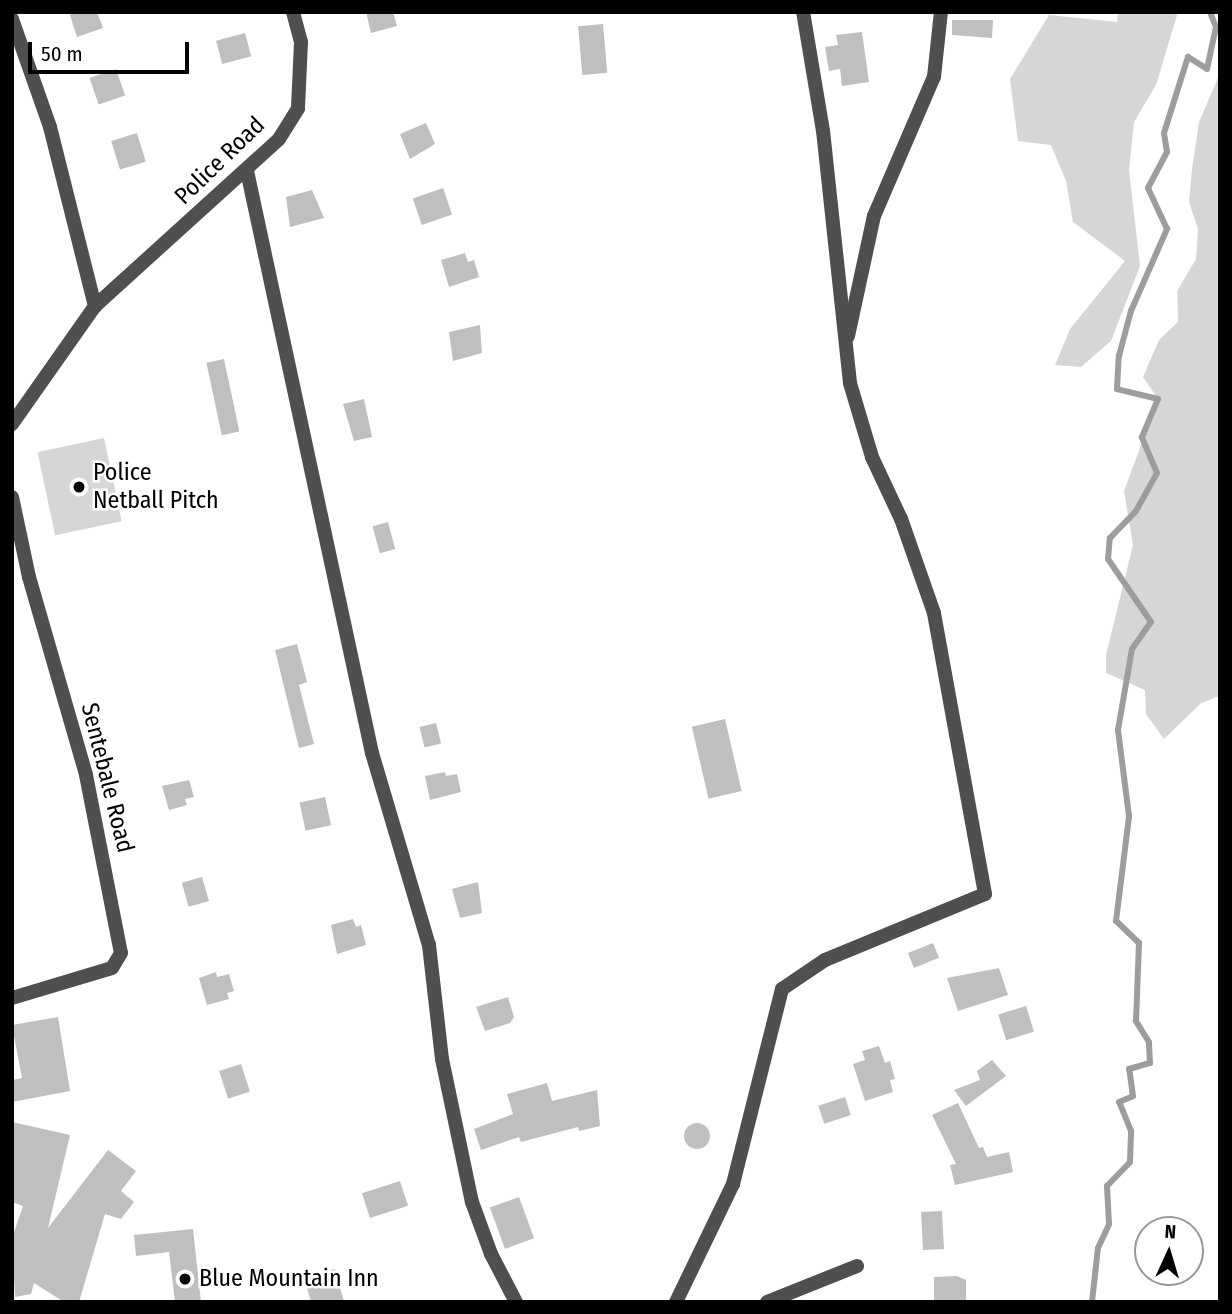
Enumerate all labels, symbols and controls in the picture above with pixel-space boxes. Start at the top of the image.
scale bar [32,28,192,72]
text: 50 m [41,41,83,67]
street label: Police Road [169,111,271,211]
place label: Police Netball Pitch [93,459,219,515]
marker: Police Netball Pitch [71,479,87,495]
street label: Sentebale Road [74,700,140,856]
north arrow [1134,1216,1204,1286]
text: N [1164,1220,1177,1243]
place label: Blue Mountain Inn [199,1265,379,1293]
marker: Blue Mountain Inn [177,1271,193,1287]

